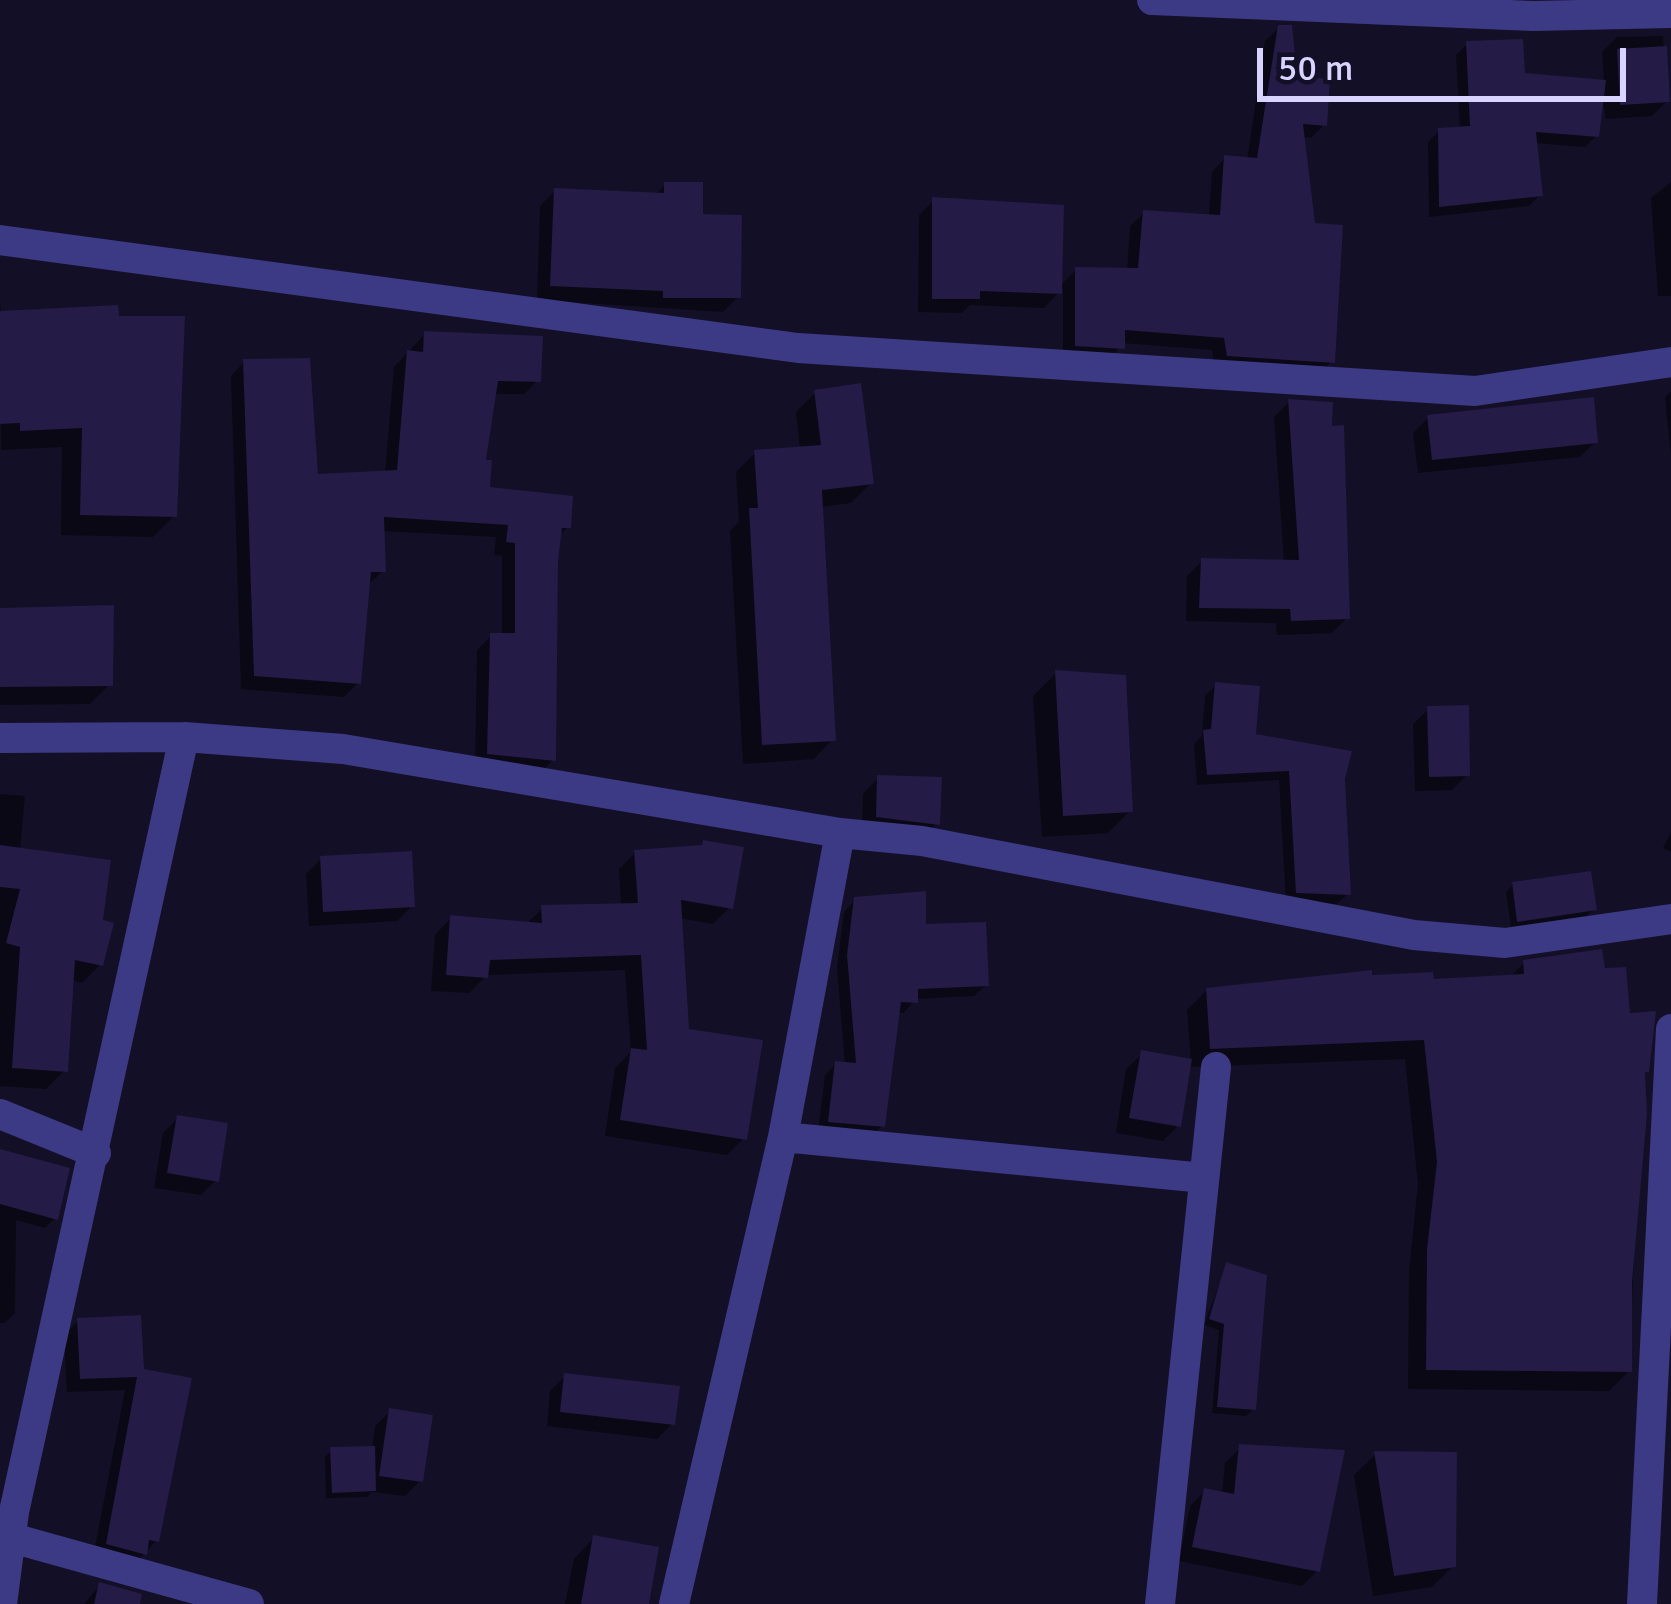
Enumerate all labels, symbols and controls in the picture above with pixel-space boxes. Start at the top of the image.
scale bar [1263,24,1632,98]
text: 50 m [1278,46,1354,91]

